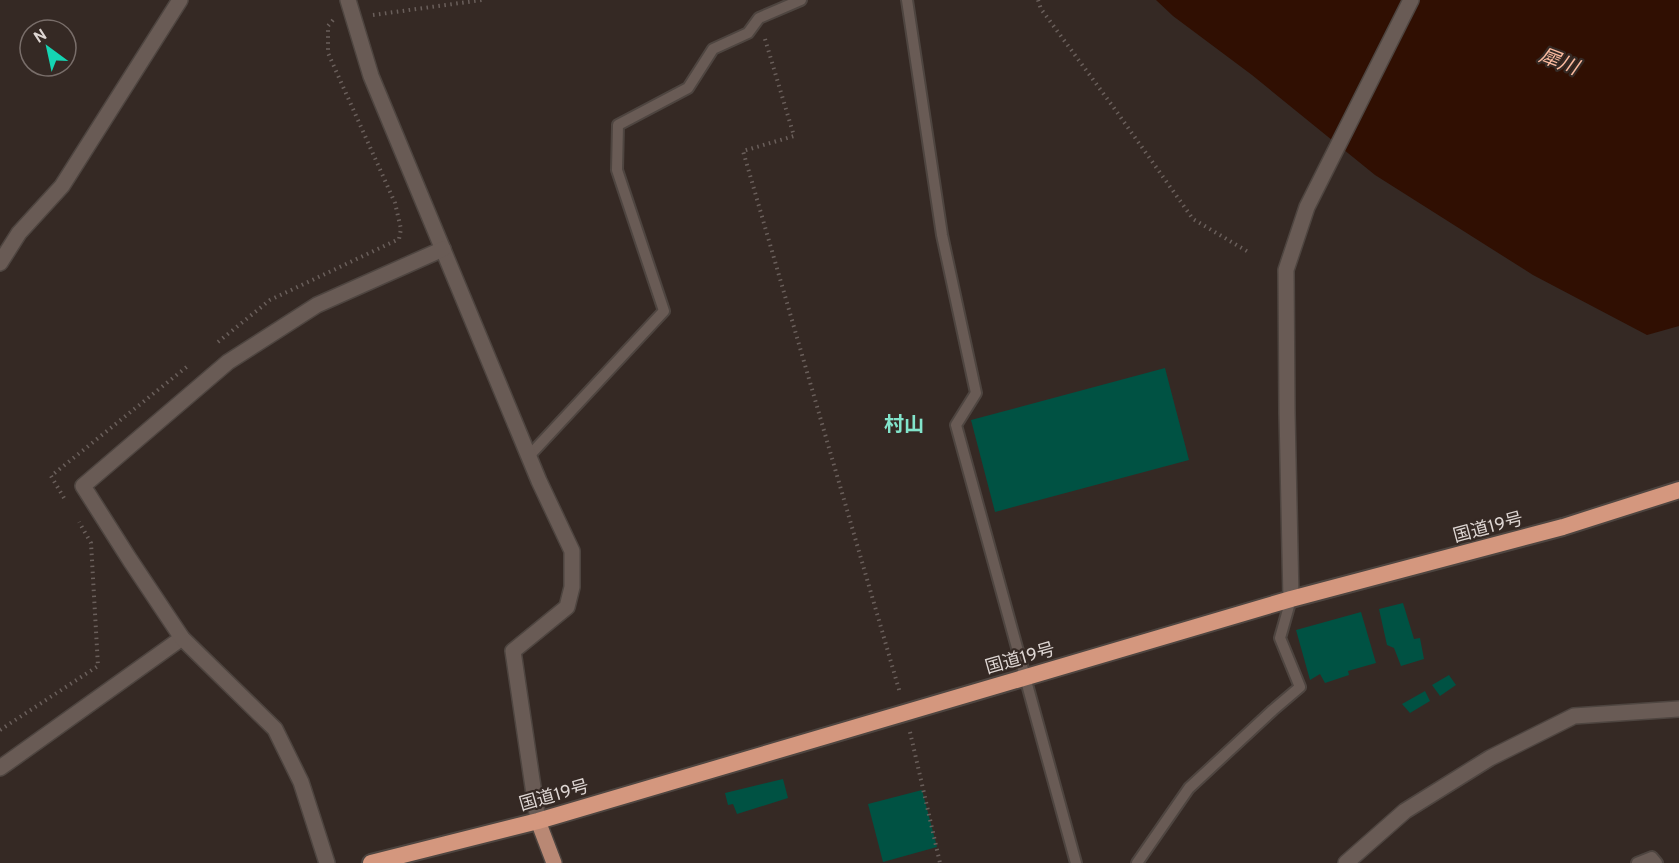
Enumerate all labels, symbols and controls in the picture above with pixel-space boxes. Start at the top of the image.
north arrow [18,18,78,78]
text: N [31,26,51,49]
water label: 犀川 [1535,44,1583,83]
district label: 村山 [884,413,924,439]
street label: 国道19号 [1451,508,1526,549]
street label: 国道19号 [983,639,1058,680]
street label: 国道19号 [517,776,592,817]

